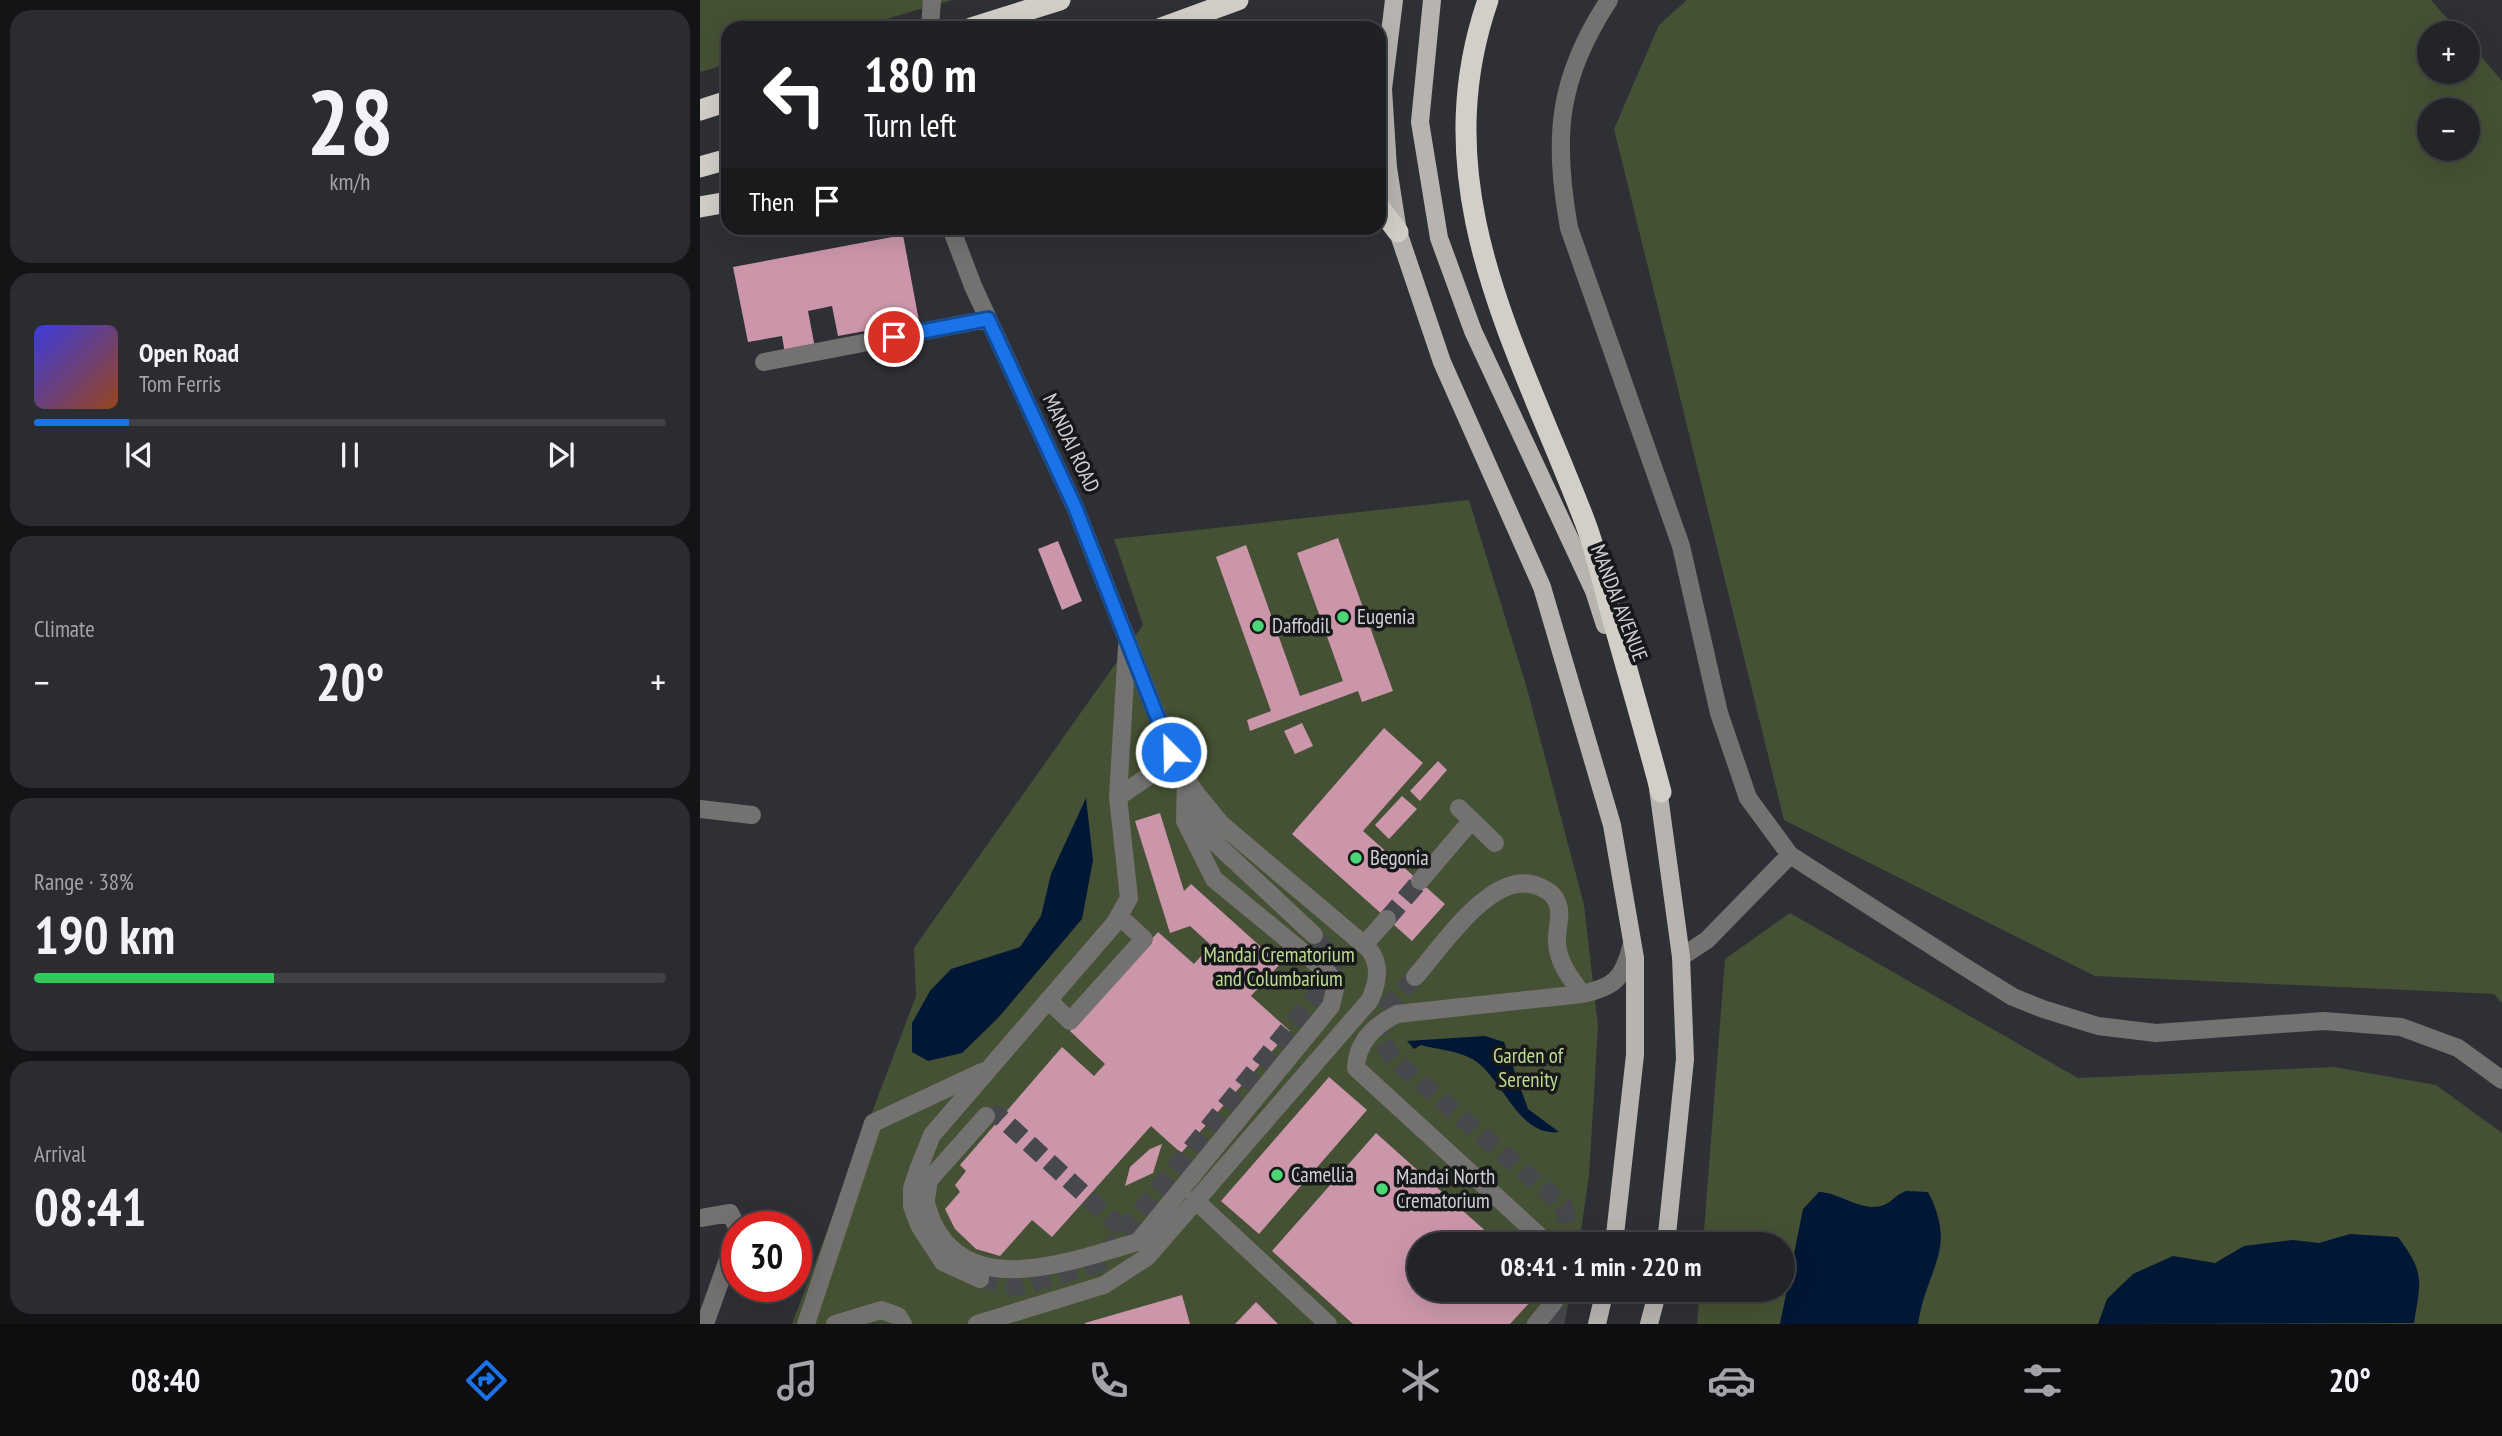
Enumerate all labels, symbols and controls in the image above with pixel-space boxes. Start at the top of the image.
map controls [2417,21,2480,161]
button: + [2417,21,2480,84]
text: 180 m [864,42,977,106]
icon: left [749,49,840,140]
text: 28 [307,62,394,180]
button: − [2417,98,2480,161]
text: Turn left [864,104,956,146]
text: km/h [330,167,370,196]
icon: arrive [808,182,846,220]
text: Then [749,185,794,218]
pin [864,307,924,367]
icon: arrive [875,318,913,356]
text: Open Road [139,336,239,369]
text: Tom Ferris [139,369,221,398]
street label: MANDAI ROAD [1037,389,1106,497]
icon: previous [120,436,158,474]
icon: pause [331,436,369,474]
icon: next [542,436,580,474]
street label: MANDAI AVENUE [1585,541,1654,665]
place label: Eugenia [1357,603,1415,630]
marker: Eugenia [1335,609,1351,625]
place label: Daffodil [1272,612,1330,639]
text: Climate [34,614,95,643]
marker: Daffodil [1250,618,1266,634]
text: 20° [316,648,384,715]
text: − [34,657,50,706]
text: + [650,657,666,706]
position arrow [1134,715,1208,789]
place label: Begonia [1370,844,1429,871]
marker: Begonia [1348,850,1364,866]
text: Range · 38% [34,867,134,896]
text: 190 km [34,901,175,968]
park label: Mandai Crematorium and Columbarium [1203,941,1355,992]
park label: Garden of Serenity [1493,1042,1564,1093]
text: Arrival [34,1139,86,1168]
place label: Camellia [1291,1161,1354,1188]
place label: Mandai North Crematorium [1396,1163,1495,1214]
marker: Camellia [1269,1167,1285,1183]
text: 08:41 [34,1173,146,1240]
marker: Mandai North Crematorium [1374,1181,1390,1197]
speed limit sign: 30 [721,1211,812,1302]
text: 08:41 · 1 min · 220 m [1501,1250,1701,1283]
icon: directions [462,1356,511,1405]
icon: music [773,1356,822,1405]
icon: phone [1084,1356,1133,1405]
icon: climate [1396,1356,1445,1405]
icon: car [1707,1356,1756,1405]
icon: filters [2018,1356,2067,1405]
text: 08:40 [131,1359,200,1401]
text: 20° [2329,1359,2371,1401]

